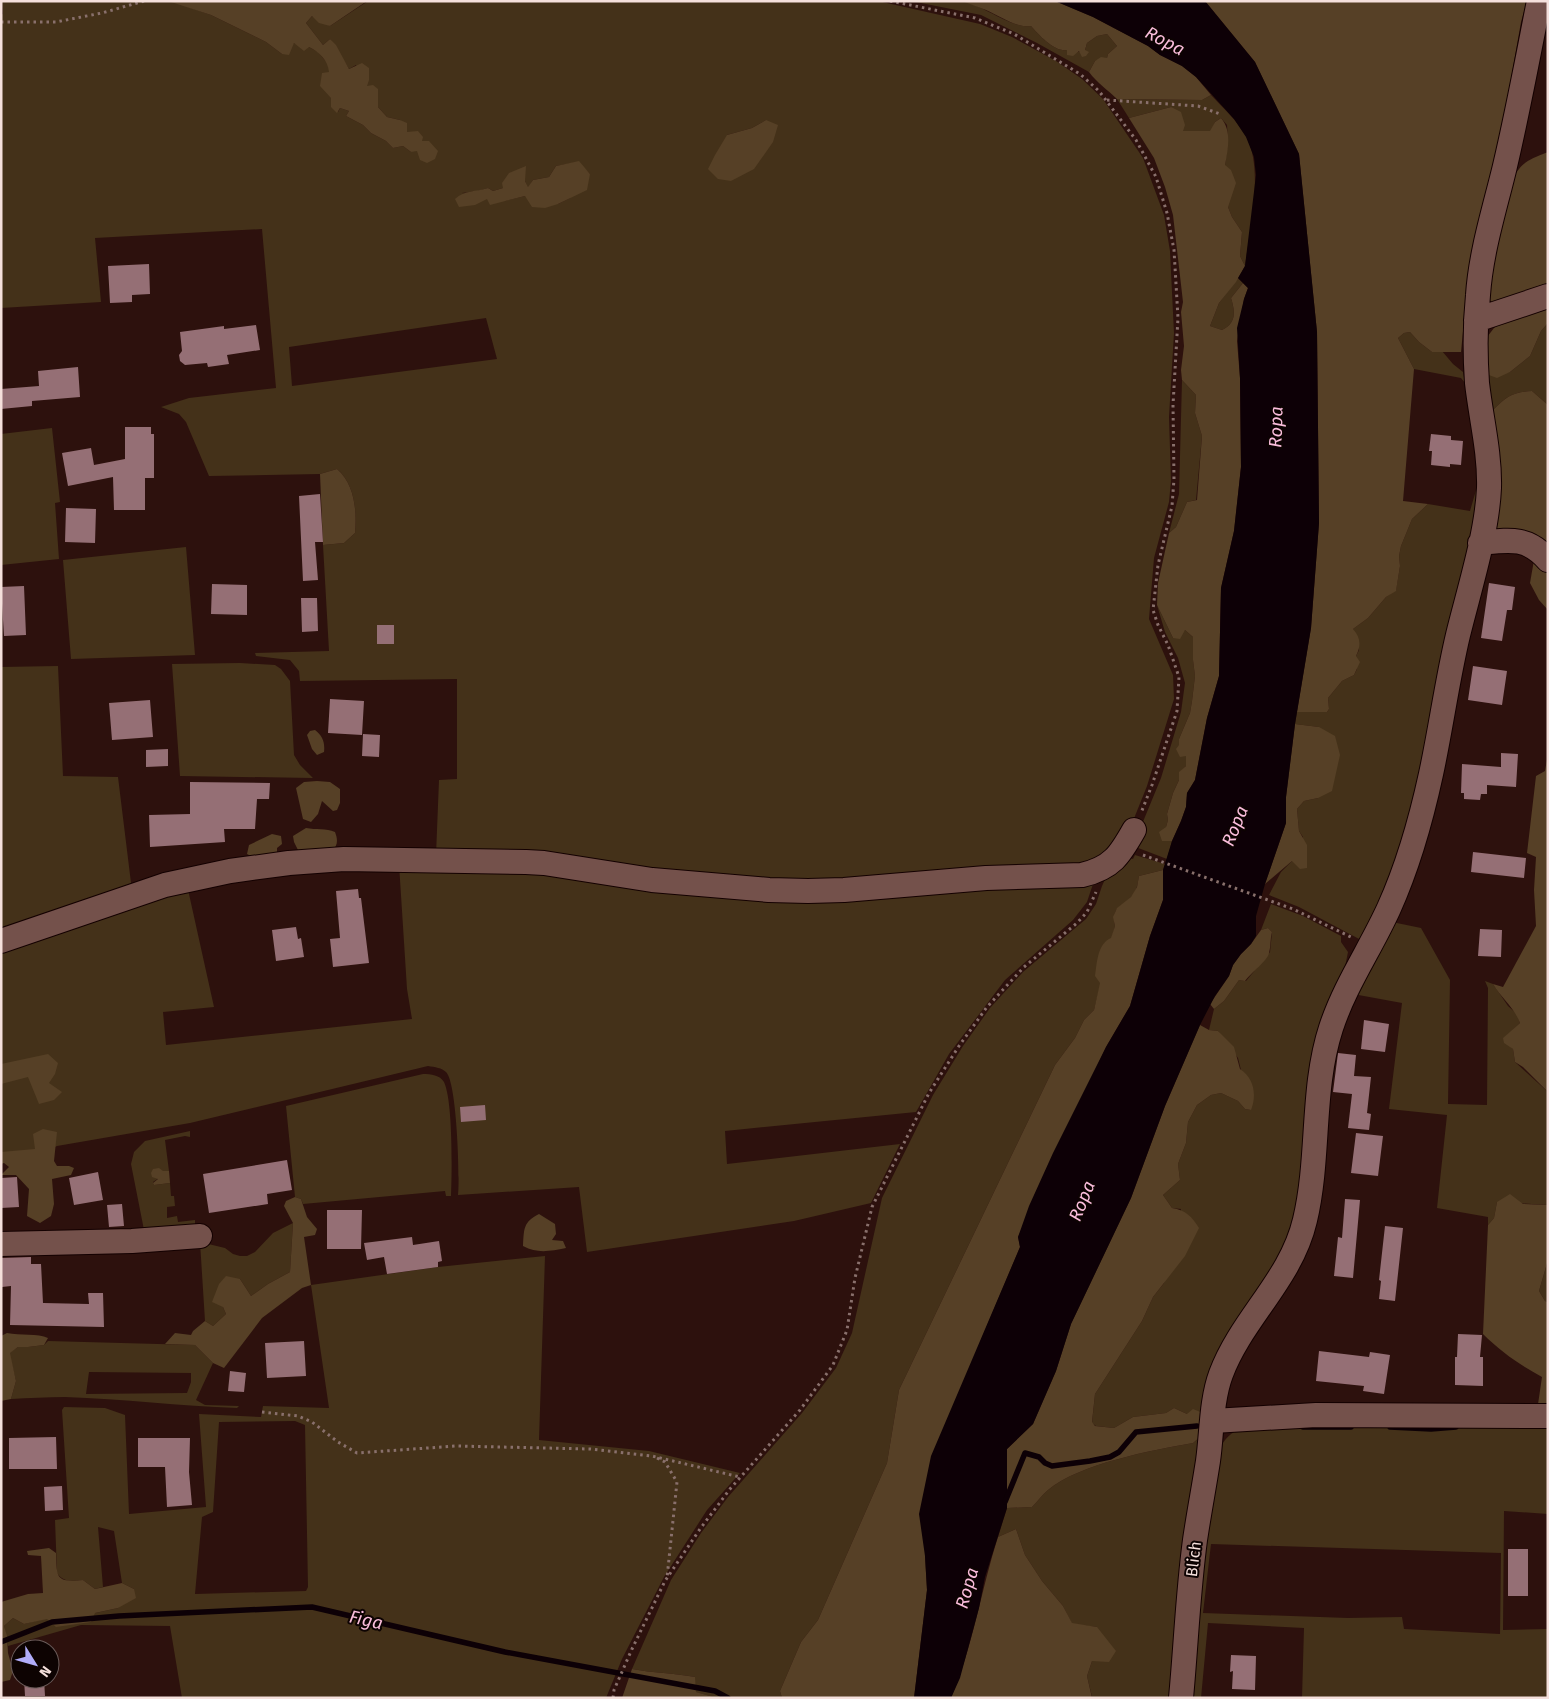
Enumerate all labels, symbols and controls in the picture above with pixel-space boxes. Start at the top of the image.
water label: Ropa [1141,22,1189,60]
water label: Ropa [1264,406,1288,448]
water label: Ropa [1217,803,1253,849]
water label: Ropa [1064,1178,1100,1224]
street label: Blich [1182,1540,1205,1578]
water label: Ropa [951,1565,983,1611]
water label: Figa [347,1605,385,1635]
north arrow [10,1639,60,1689]
text: N [35,1663,55,1680]

